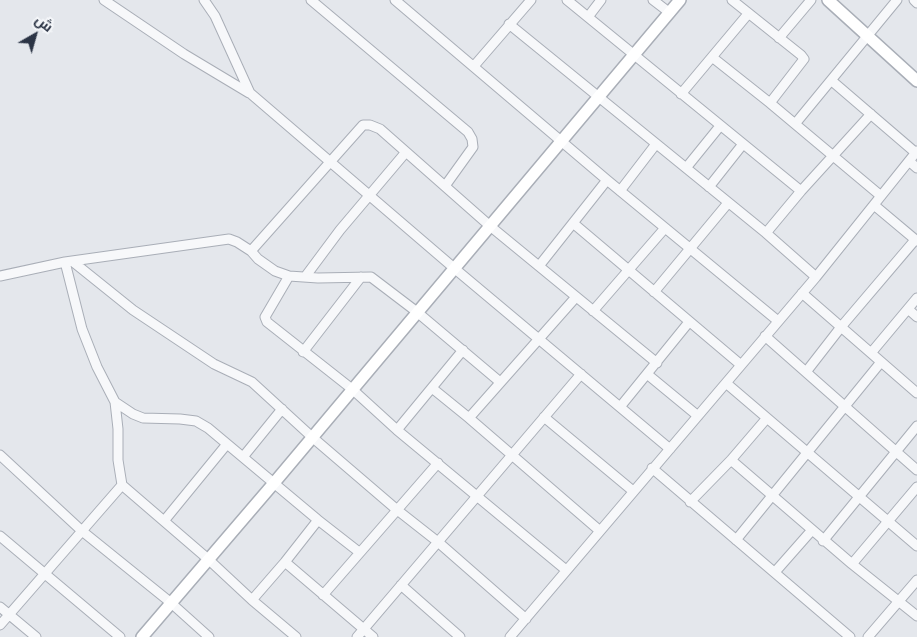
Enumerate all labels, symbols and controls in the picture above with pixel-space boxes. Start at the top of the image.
north arrow [10,10,60,60]
text: ش [32,11,57,35]

